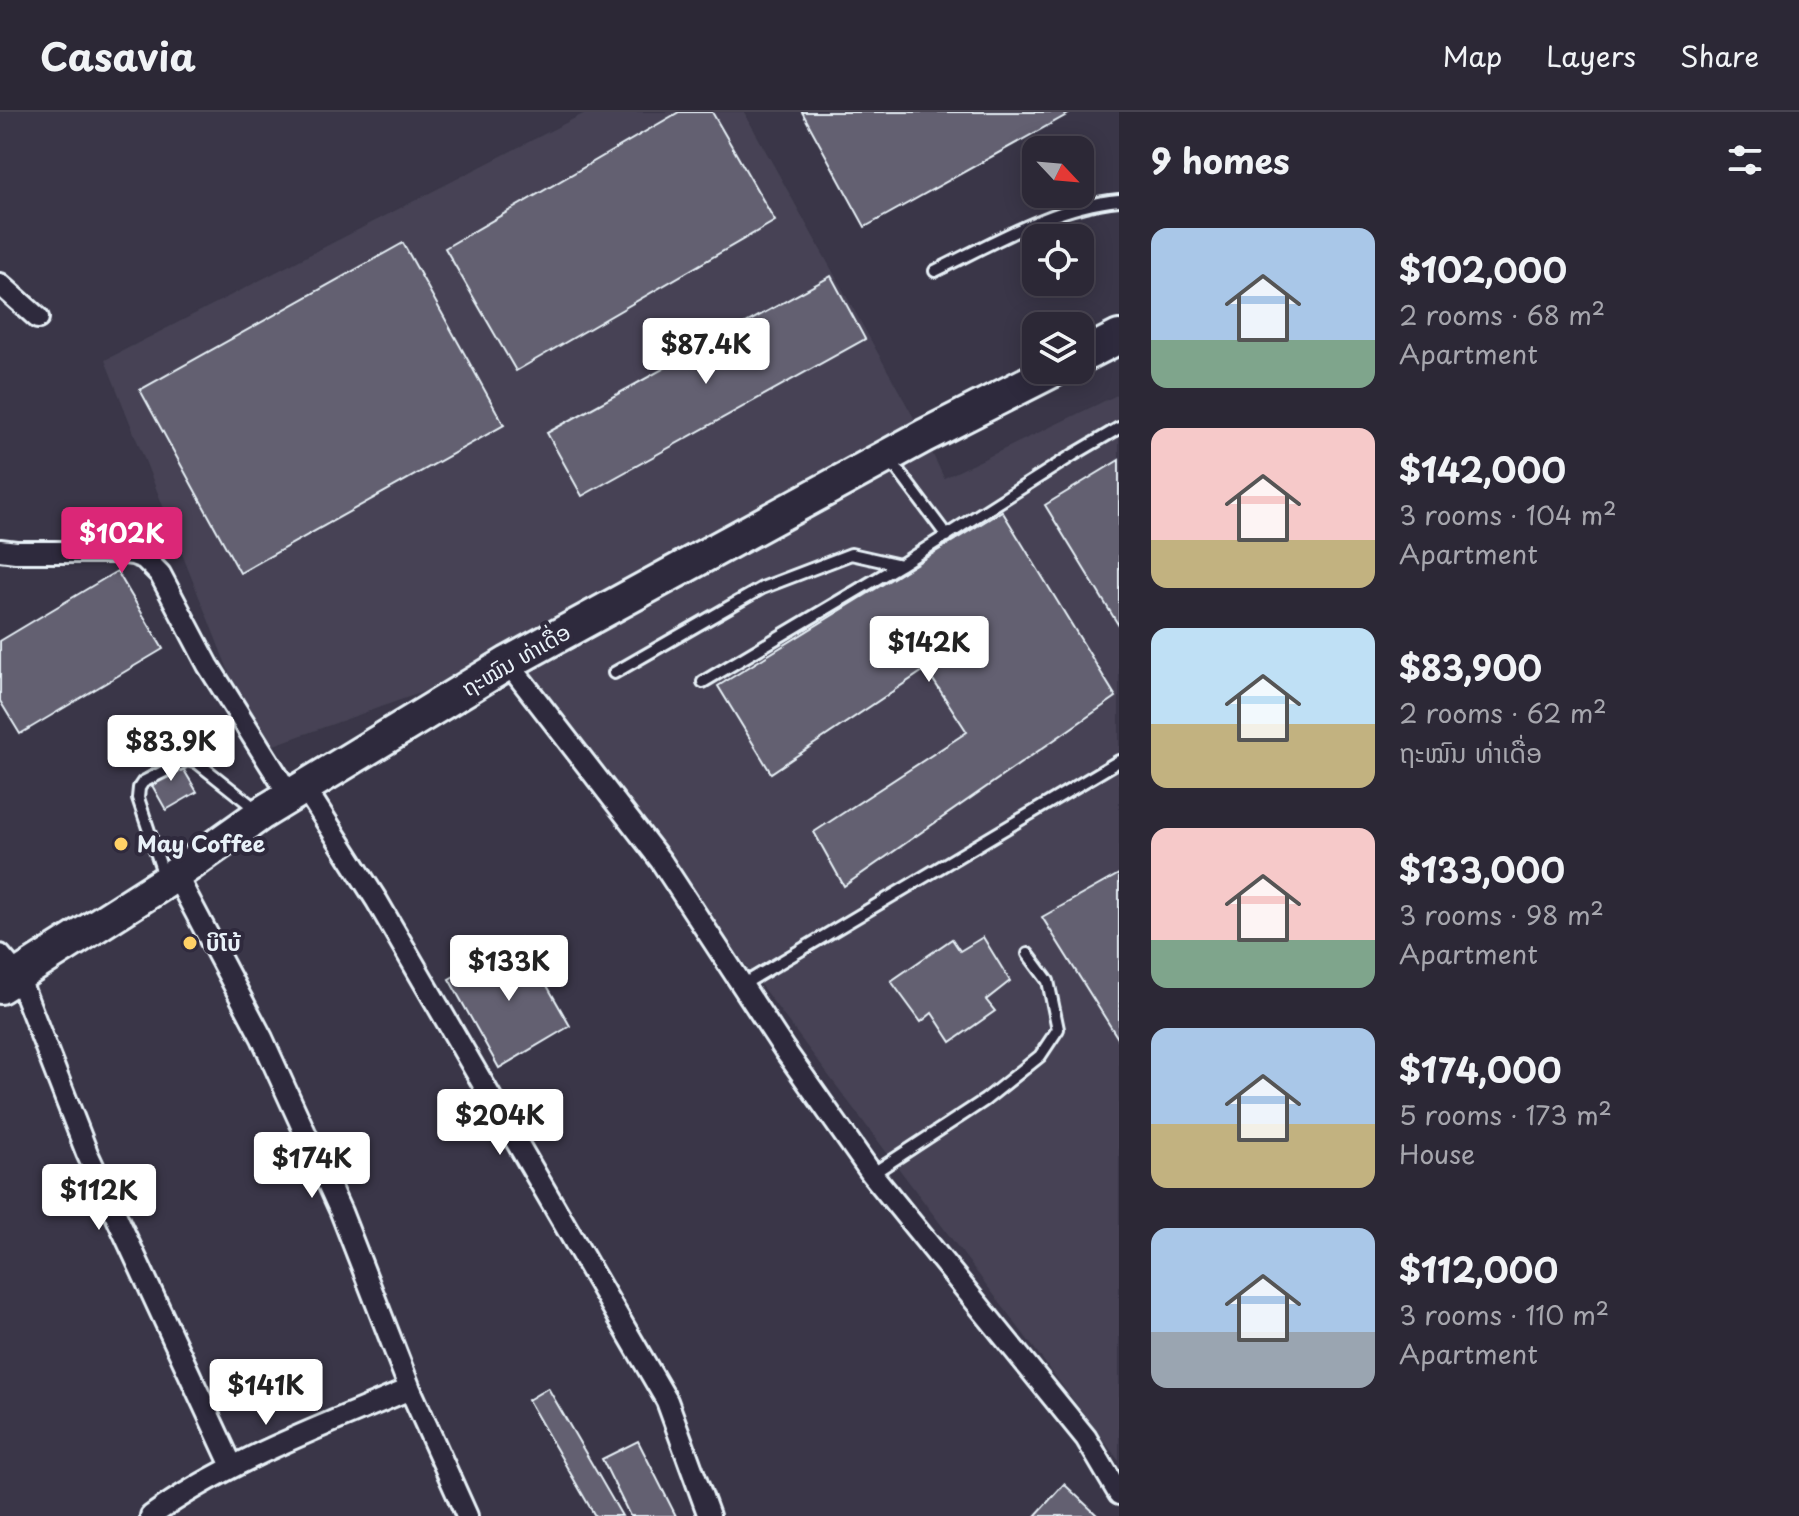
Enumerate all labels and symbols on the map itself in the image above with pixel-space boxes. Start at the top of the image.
north arrow [1022,136,1094,208]
pin: $87.4K [641,318,771,386]
pin: $102K [66,507,178,575]
street label: ຖະໝົນ ທ່າເດື່ອ [455,614,576,703]
pin: $142K [873,616,985,684]
pin: $83.9K [106,715,236,783]
place label: May Coffee [137,826,266,859]
marker: May Coffee [112,835,130,853]
place label: ບິໂບ້ [206,925,242,958]
marker: ບິໂບ້ [181,934,199,952]
pin: $133K [453,935,565,1003]
pin: $204K [444,1089,556,1157]
pin: $174K [256,1132,368,1200]
pin: $112K [43,1164,155,1232]
pin: $141K [210,1359,322,1427]

